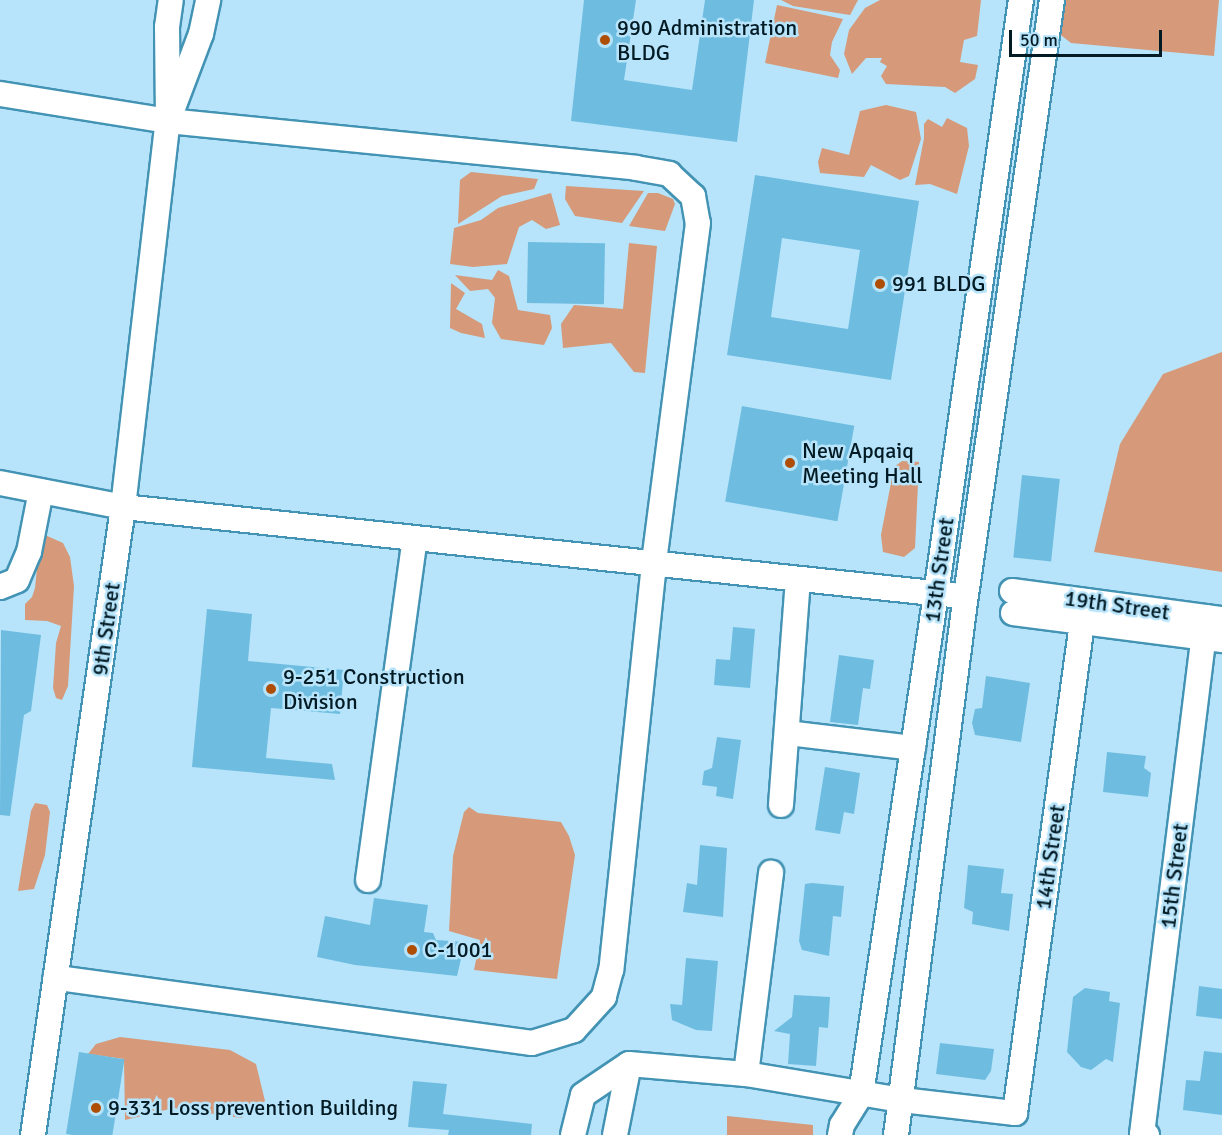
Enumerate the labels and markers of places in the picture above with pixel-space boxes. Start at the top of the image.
place label: 990 Administration BLDG [617,14,797,66]
marker: 990 Administration BLDG [598,33,612,47]
place label: 991 BLDG [892,271,985,297]
marker: 991 BLDG [873,277,887,291]
place label: New Apqaiq Meeting Hall [802,437,923,488]
marker: New Apqaiq Meeting Hall [783,456,797,470]
place label: 9-251 Construction Division [283,663,465,714]
marker: 9-251 Construction Division [264,682,278,696]
place label: C-1001 [424,937,492,963]
marker: C-1001 [405,943,419,957]
place label: 9-331 Loss prevention Building [108,1095,398,1121]
marker: 9-331 Loss prevention Building [89,1101,103,1115]

